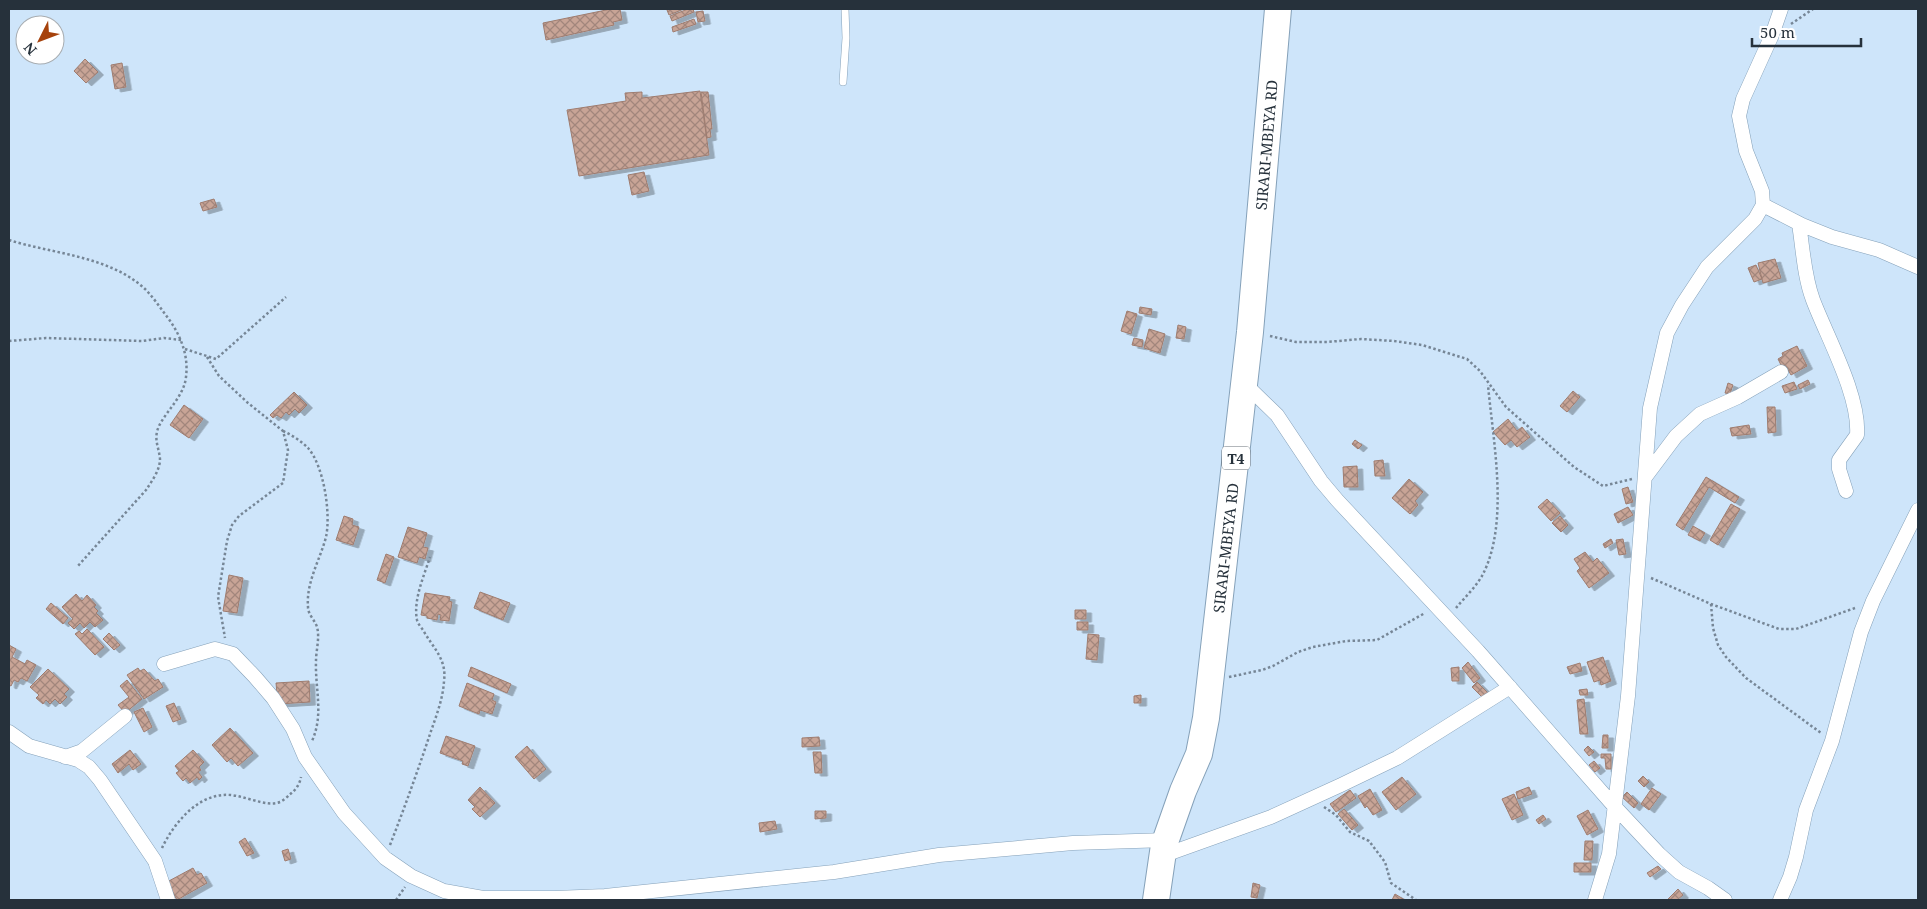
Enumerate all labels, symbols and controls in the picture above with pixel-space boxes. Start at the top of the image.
north arrow [15,15,65,65]
scale bar [1752,15,1861,47]
text: 50 m [1760,22,1795,42]
text: N [19,39,41,59]
street label: SIRARI-MBEYA RD [1251,79,1282,211]
road number: T4 [1222,446,1250,469]
street label: SIRARI-MBEYA RD [1208,482,1243,614]

